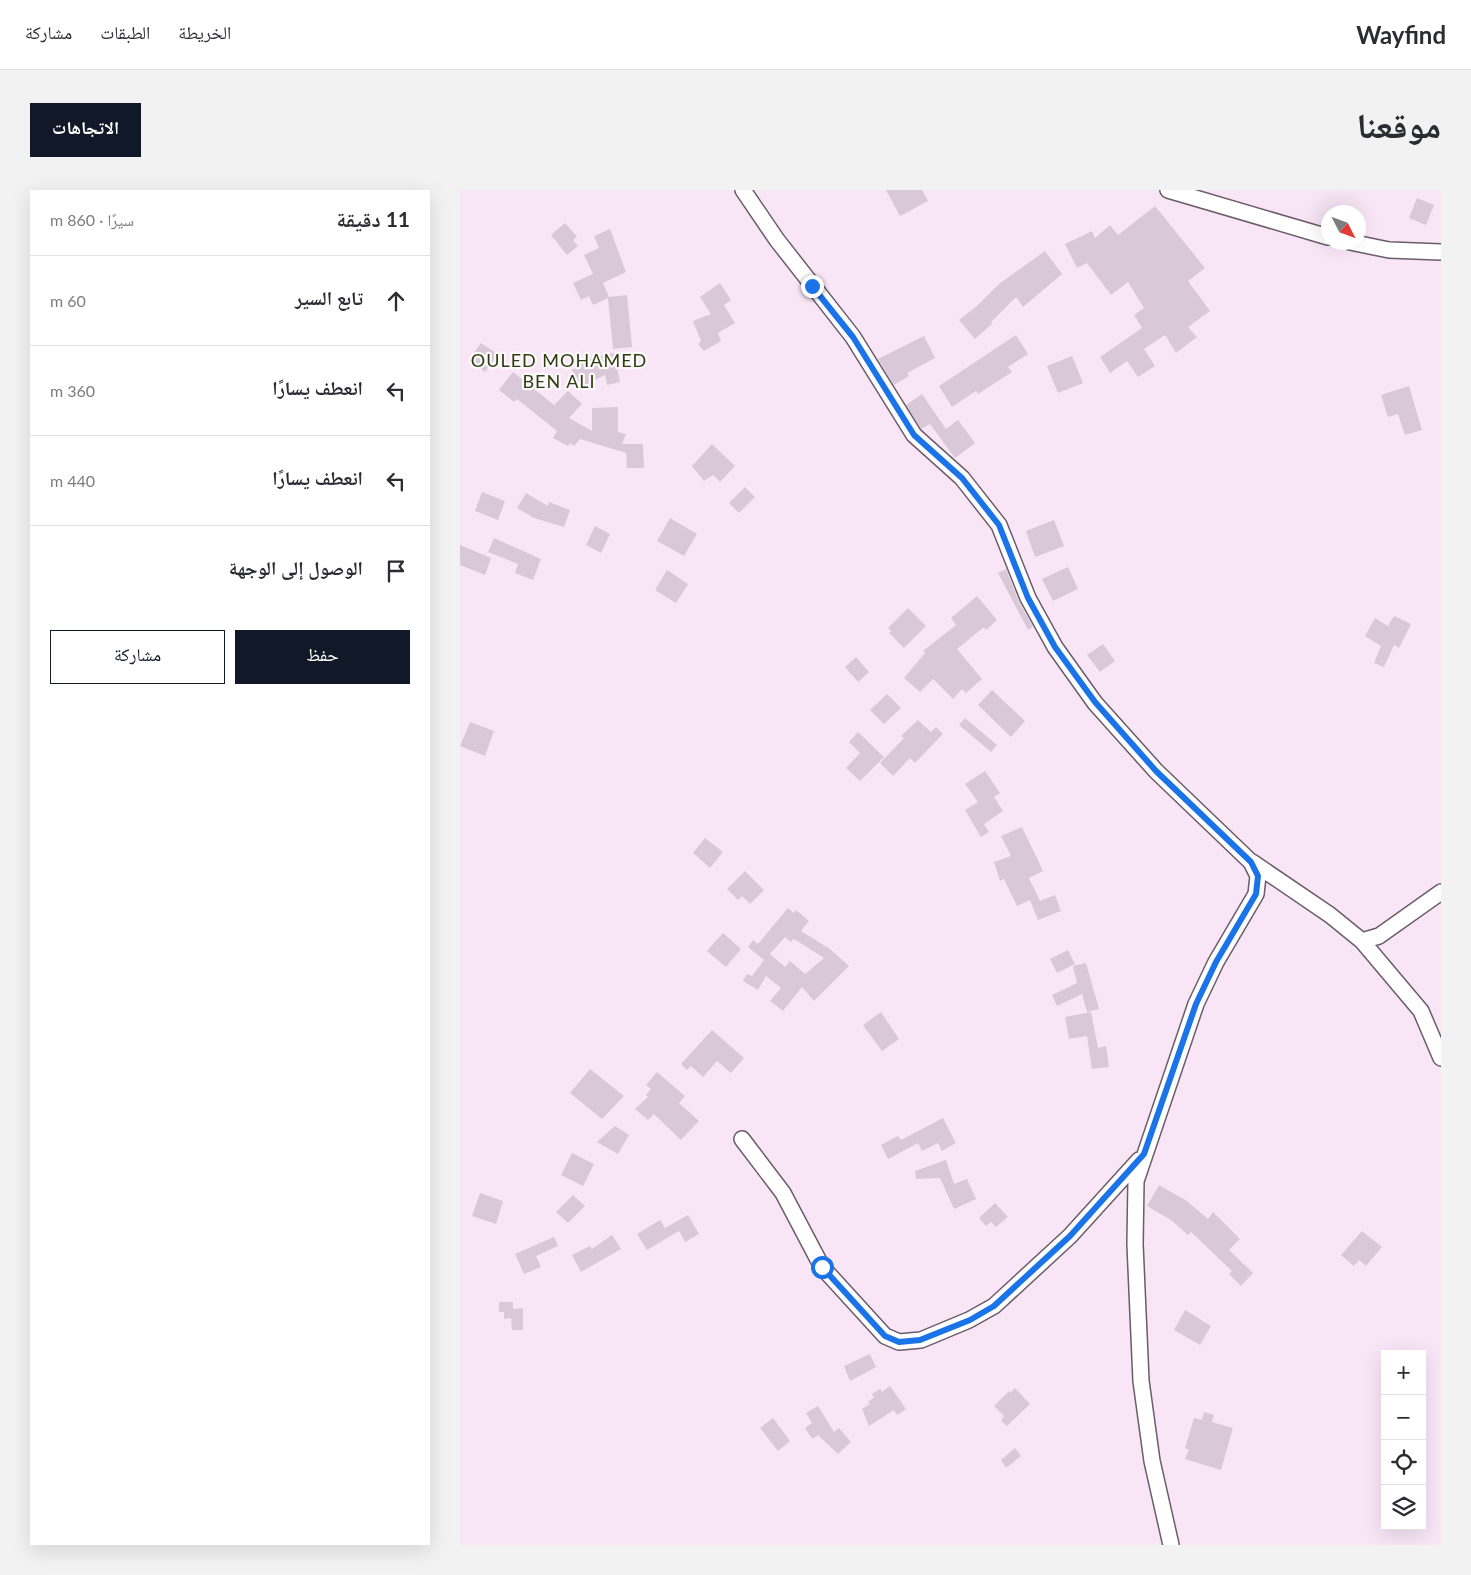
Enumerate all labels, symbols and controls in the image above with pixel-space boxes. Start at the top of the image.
text: Wayfind [1356,20,1446,49]
text: مشاركة [25,21,72,43]
text: الطبقات [100,21,150,43]
text: الخريطة [178,21,231,43]
button: الاتجاهات [30,103,141,157]
text: موقعنا [1356,103,1441,145]
north arrow [1321,205,1366,250]
text: 11 دقيقة [336,206,410,231]
text: سيرًا · 860 m [50,210,134,229]
route end [801,275,824,298]
text: تابع السير [295,286,363,309]
icon: ahead [382,287,410,315]
text: 60 m [50,291,86,310]
district label: OULED MOHAMED BEN ALI [471,349,647,392]
text: انعطف يسارًا [272,376,363,399]
icon: left [382,377,410,405]
text: 360 m [50,381,95,400]
text: انعطف يسارًا [272,466,363,489]
icon: left [382,467,410,495]
text: 440 m [50,471,95,490]
text: الوصول إلى الوجهة [229,556,363,579]
icon: arrive [382,557,410,585]
button: مشاركة [50,630,225,684]
button: حفظ [235,630,410,684]
route start [811,1256,834,1279]
map controls [1381,1350,1426,1530]
button: + [1381,1350,1426,1395]
button: − [1381,1395,1426,1440]
button: locate [1381,1440,1426,1485]
button: layers [1381,1485,1426,1530]

